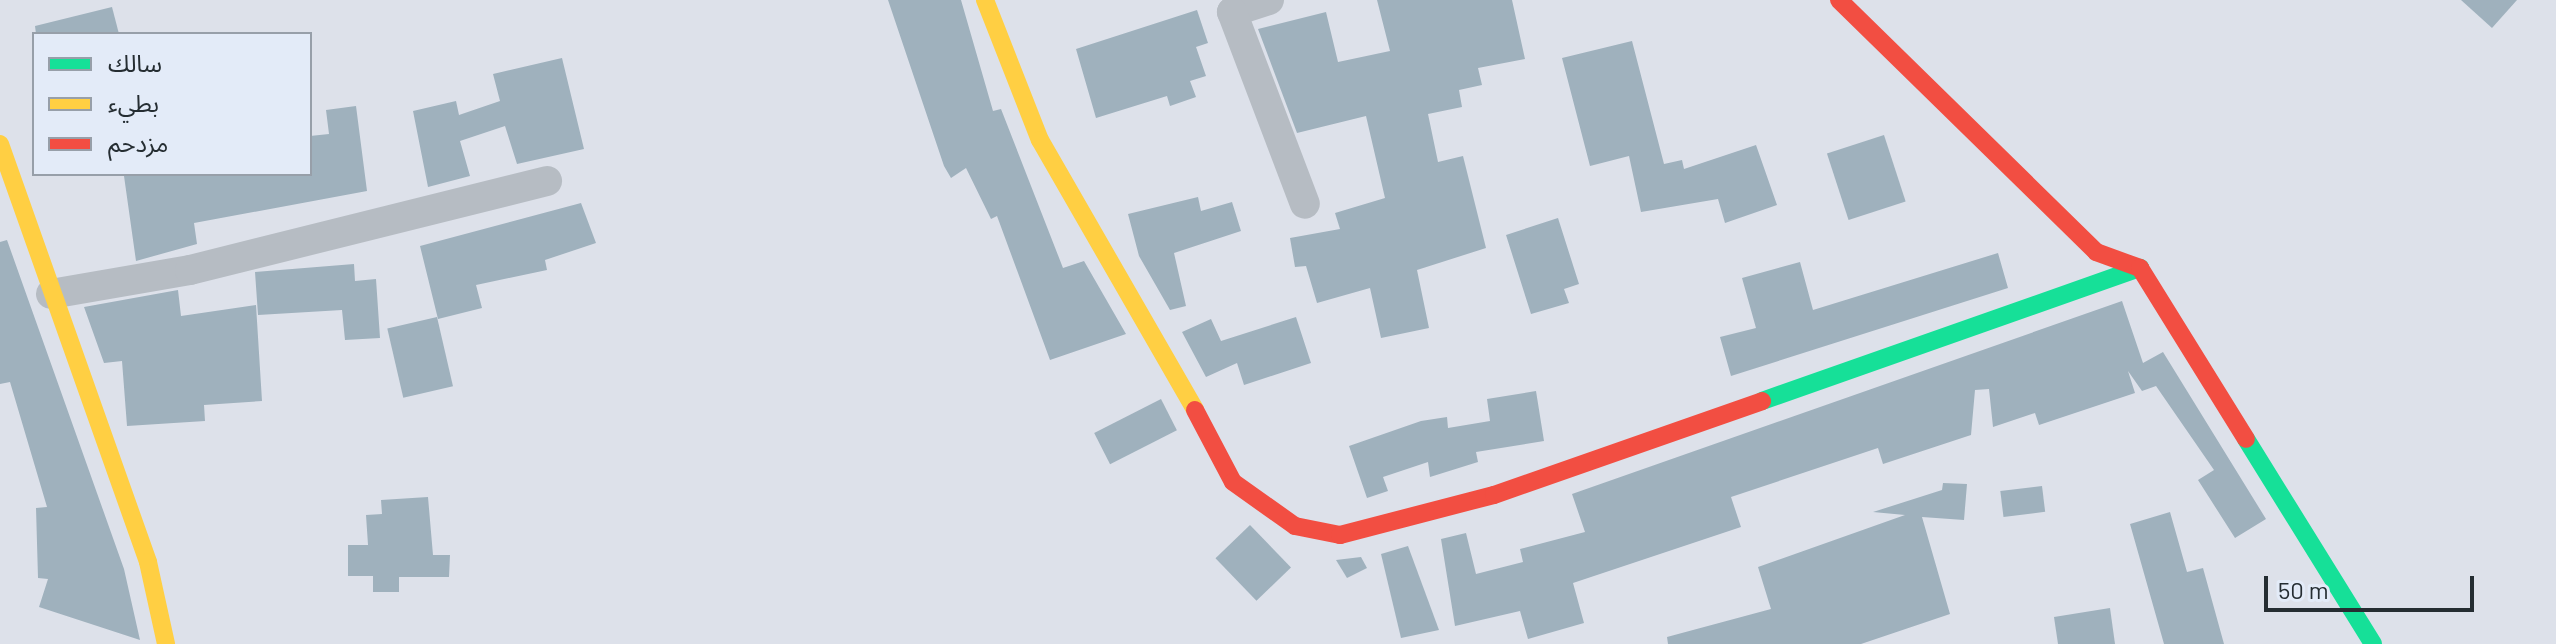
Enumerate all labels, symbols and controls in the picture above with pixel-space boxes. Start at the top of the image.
legend [32,32,312,176]
text: سالك [108,48,162,77]
text: بطيء [108,88,159,117]
text: مزدحم [108,128,168,157]
scale bar [2268,560,2478,610]
text: 50 m [2278,575,2329,604]

